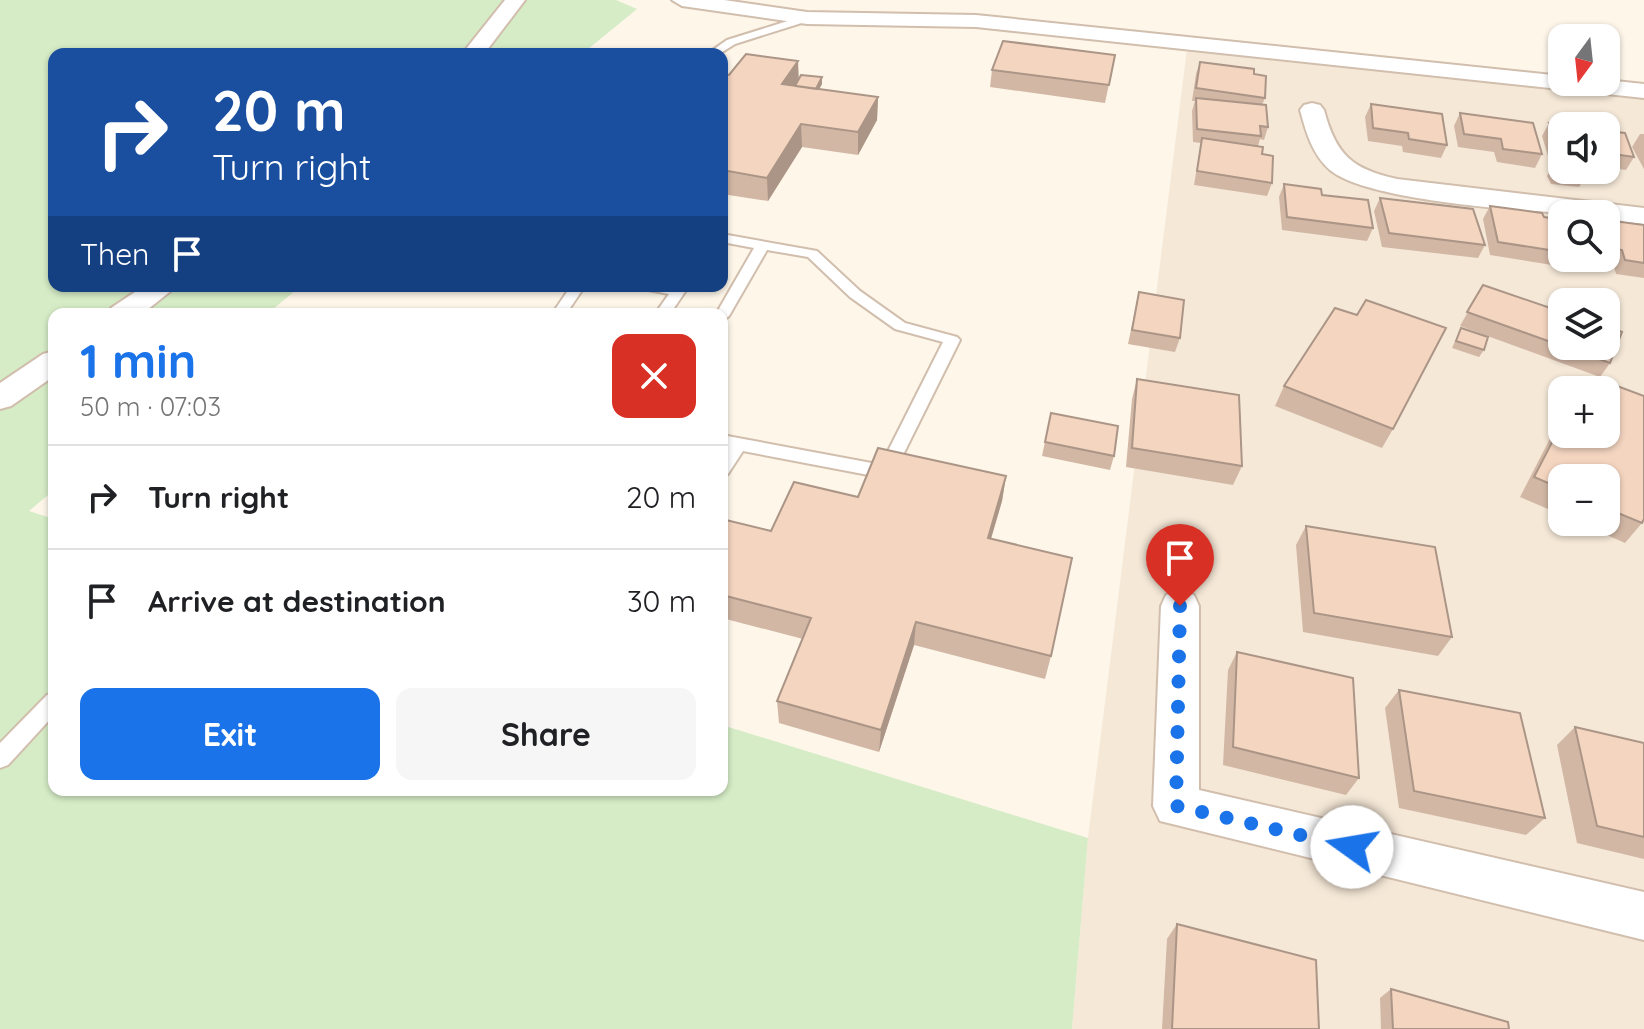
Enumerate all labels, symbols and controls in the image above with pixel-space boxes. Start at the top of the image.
north arrow [1548,24,1620,96]
map controls [1548,24,1620,536]
text: 20 m [212,75,346,145]
icon: right [80,80,184,184]
button: sound [1548,112,1620,184]
text: Turn right [212,144,371,189]
button: search [1548,200,1620,272]
icon: arrive [165,232,209,276]
text: Then [80,235,149,273]
button: layers [1548,288,1620,360]
text: 1 min [80,330,196,390]
button: close [612,334,696,418]
button: + [1548,376,1620,448]
text: 50 m · 07:03 [80,390,221,423]
button: − [1548,464,1620,536]
icon: right [80,475,124,519]
text: Turn right [148,478,289,516]
text: 20 m [626,478,696,516]
pin [1146,524,1214,606]
icon: arrive [1158,536,1202,580]
icon: arrive [80,579,124,623]
text: Arrive at destination [148,582,446,620]
text: 30 m [627,582,696,620]
button: Exit [80,688,380,780]
button: Share [396,688,696,780]
position arrow [1310,805,1394,889]

